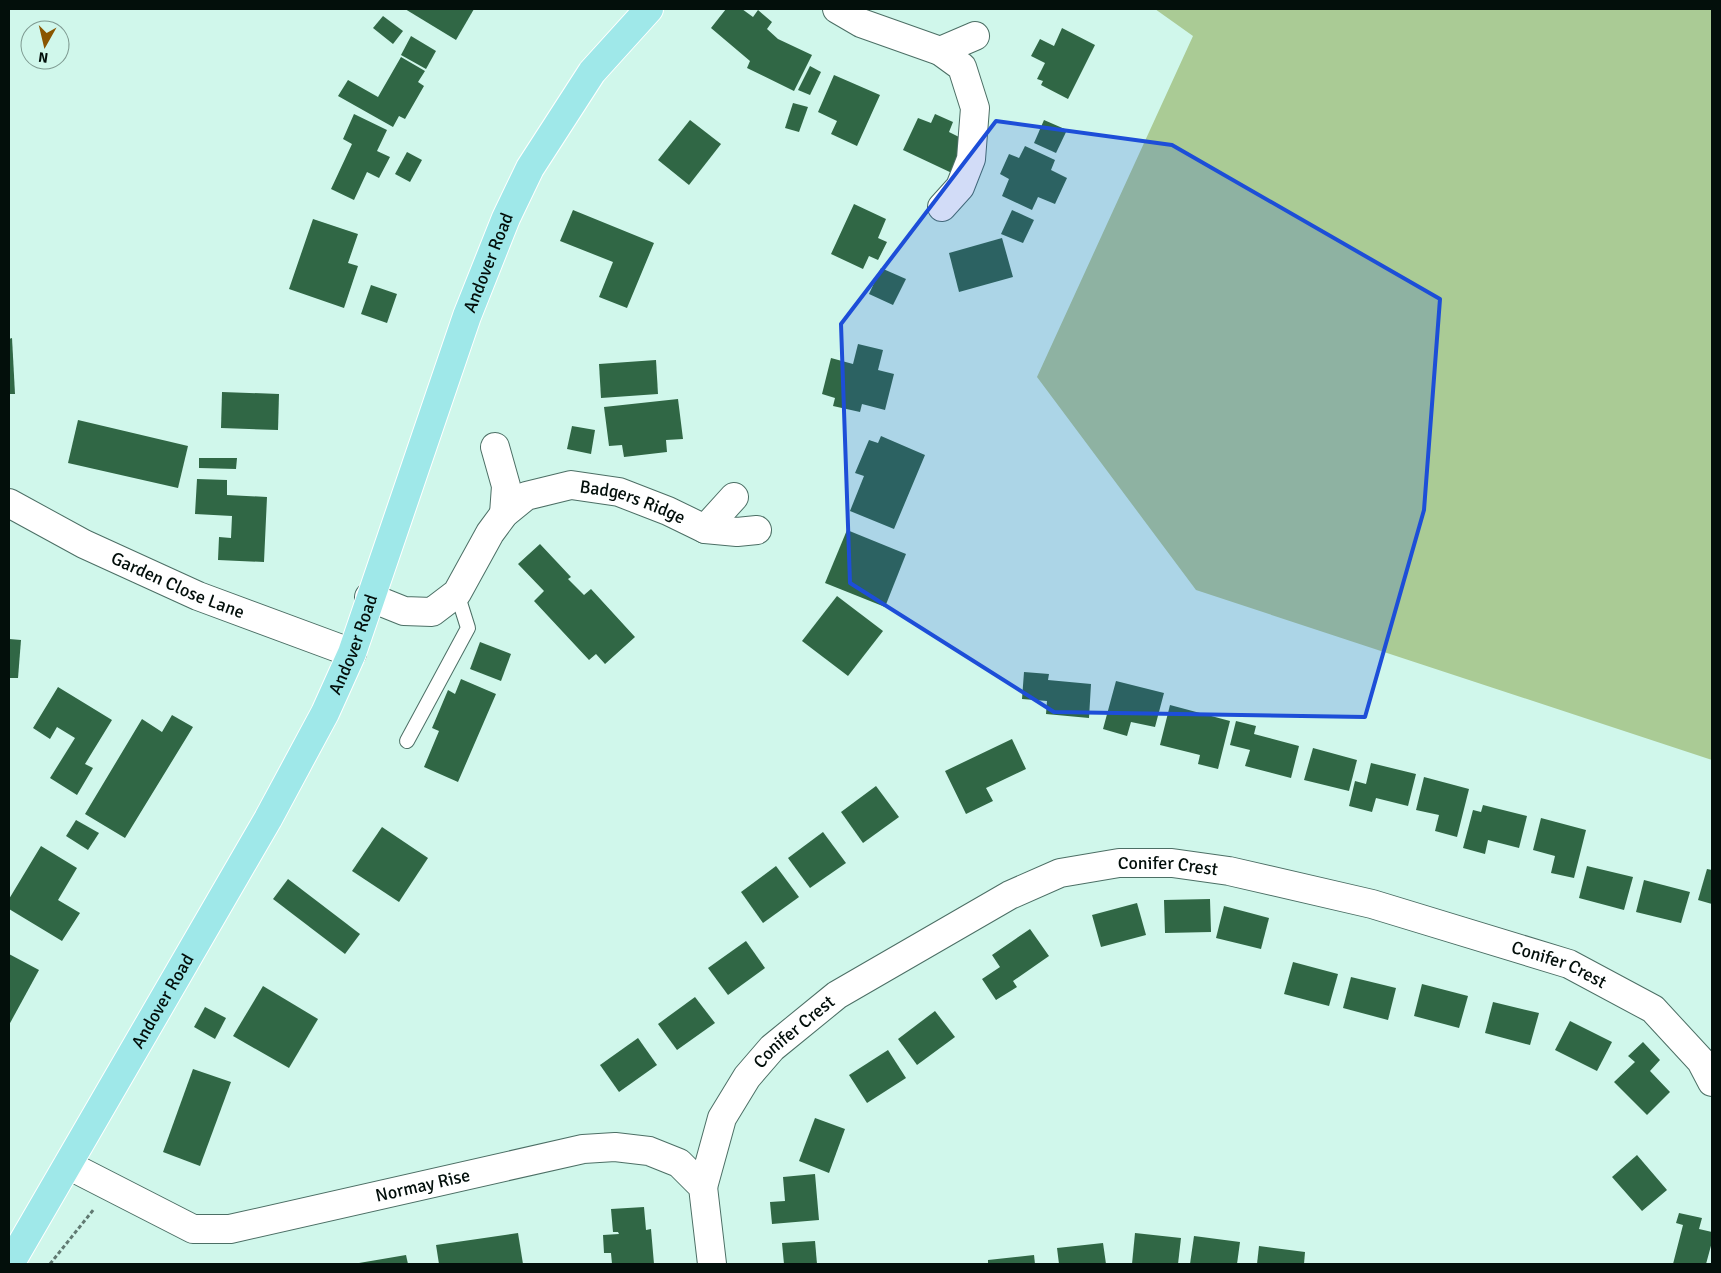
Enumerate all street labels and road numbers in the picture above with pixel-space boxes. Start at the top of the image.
street label: Andover Road [458,209,518,316]
street label: Badgers Ridge [578,475,689,529]
street label: Garden Close Lane [108,547,248,623]
street label: Andover Road [324,591,382,698]
street label: Conifer Crest [1118,852,1219,880]
street label: Conifer Crest [1509,936,1610,993]
street label: Andover Road [126,950,199,1052]
street label: Conifer Crest [749,991,839,1073]
street label: Normay Rise [373,1164,472,1207]

